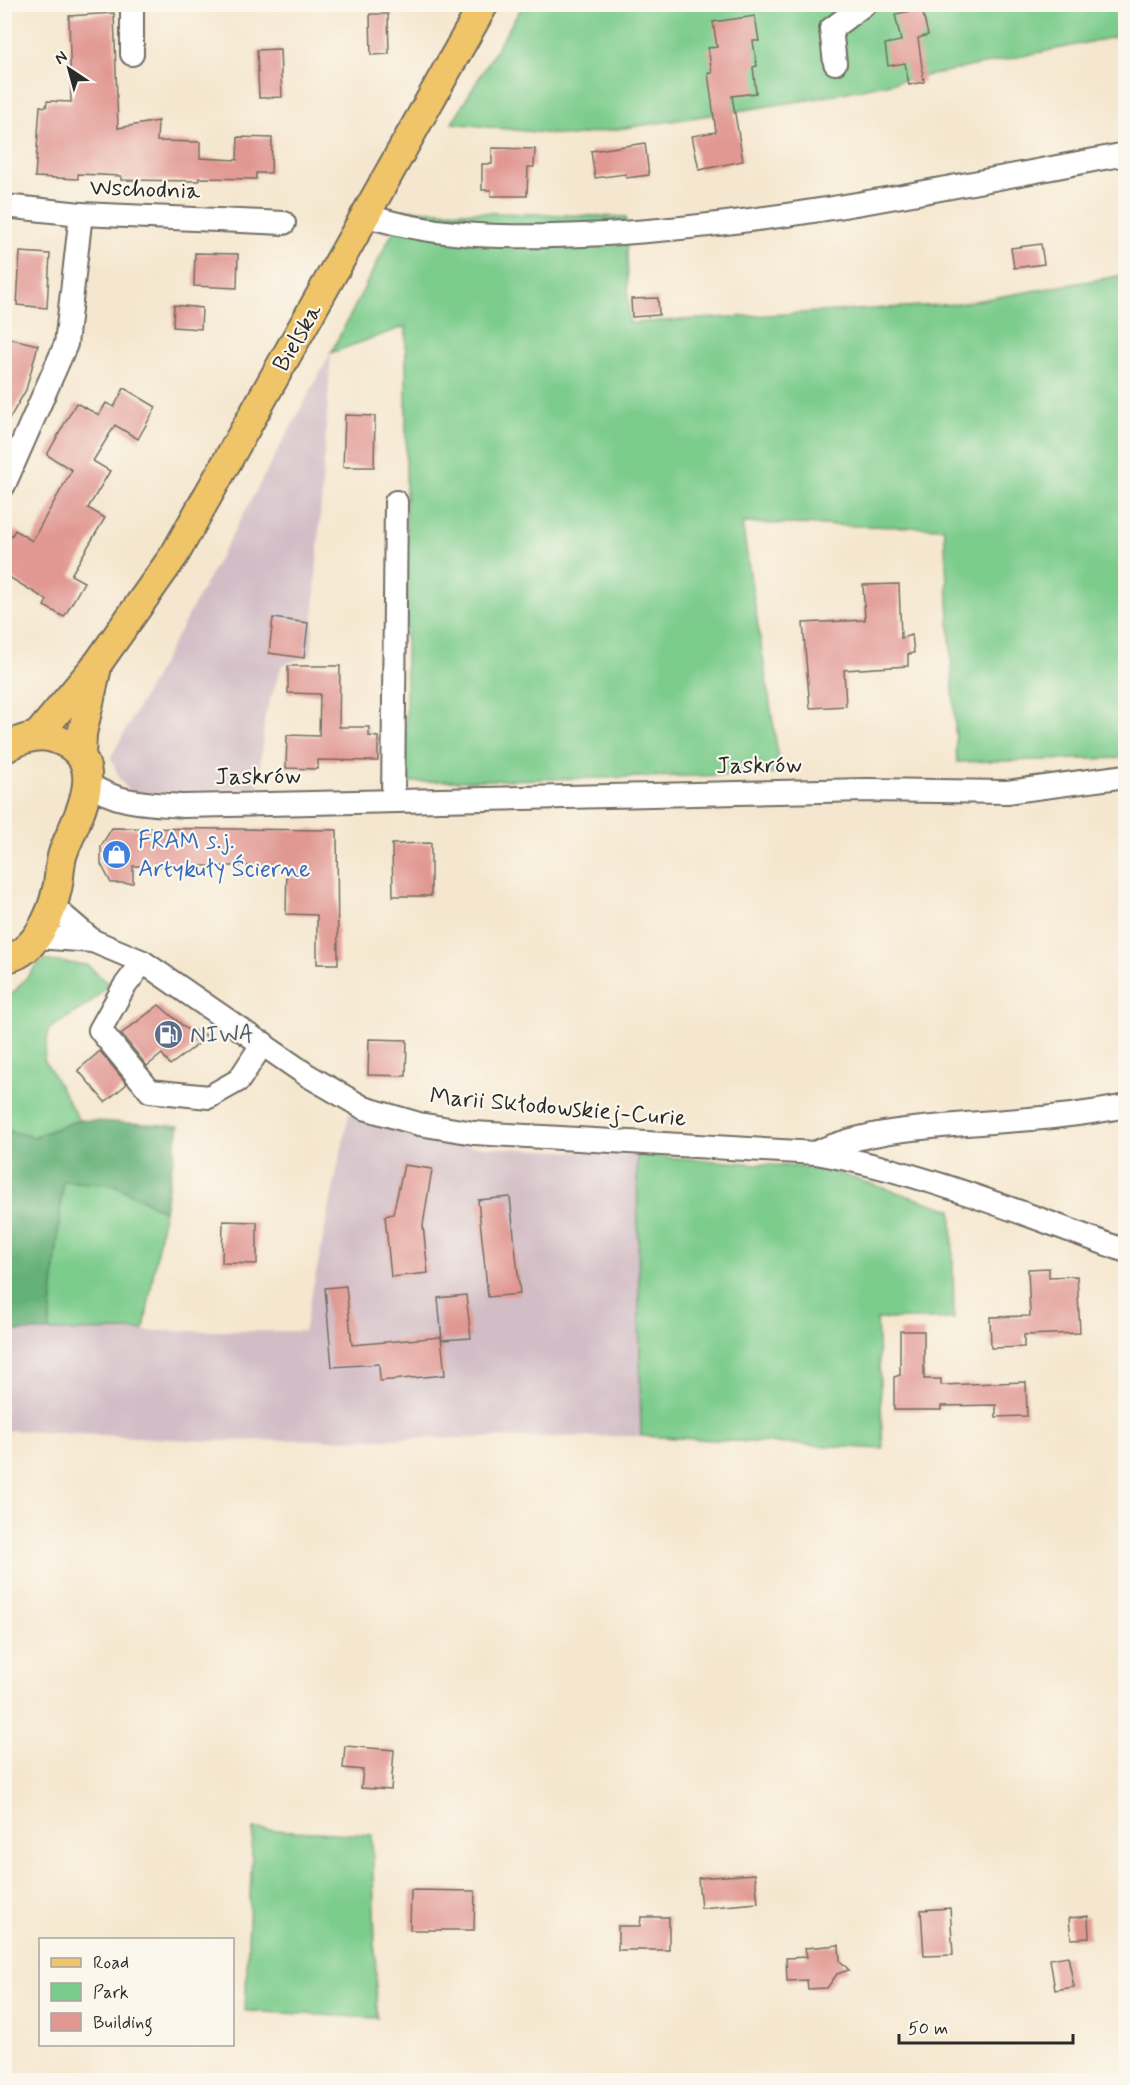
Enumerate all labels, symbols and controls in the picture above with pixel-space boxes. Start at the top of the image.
north arrow [39,39,99,99]
text: N [51,46,72,70]
street label: Wschodnia [89,173,201,207]
street label: Bielska [266,298,330,377]
street label: Jaskrów [716,750,802,782]
street label: Jaskrów [215,761,301,793]
place label: FRAM s.j. Artykuły Ścierne [138,826,310,885]
shop icon: FRAM s.j. Artykuły Ścierne [101,839,133,871]
fuel station icon: NIWA [153,1019,185,1051]
place label: NIWA [190,1020,254,1051]
street label: Marii Skłodowskiej-Curie [428,1081,688,1135]
legend [39,1938,234,2046]
text: Road [93,1951,129,1975]
text: Park [93,1981,129,2005]
scale bar [899,2007,1073,2045]
text: Building [93,2011,153,2037]
text: 50 m [908,2017,948,2041]

